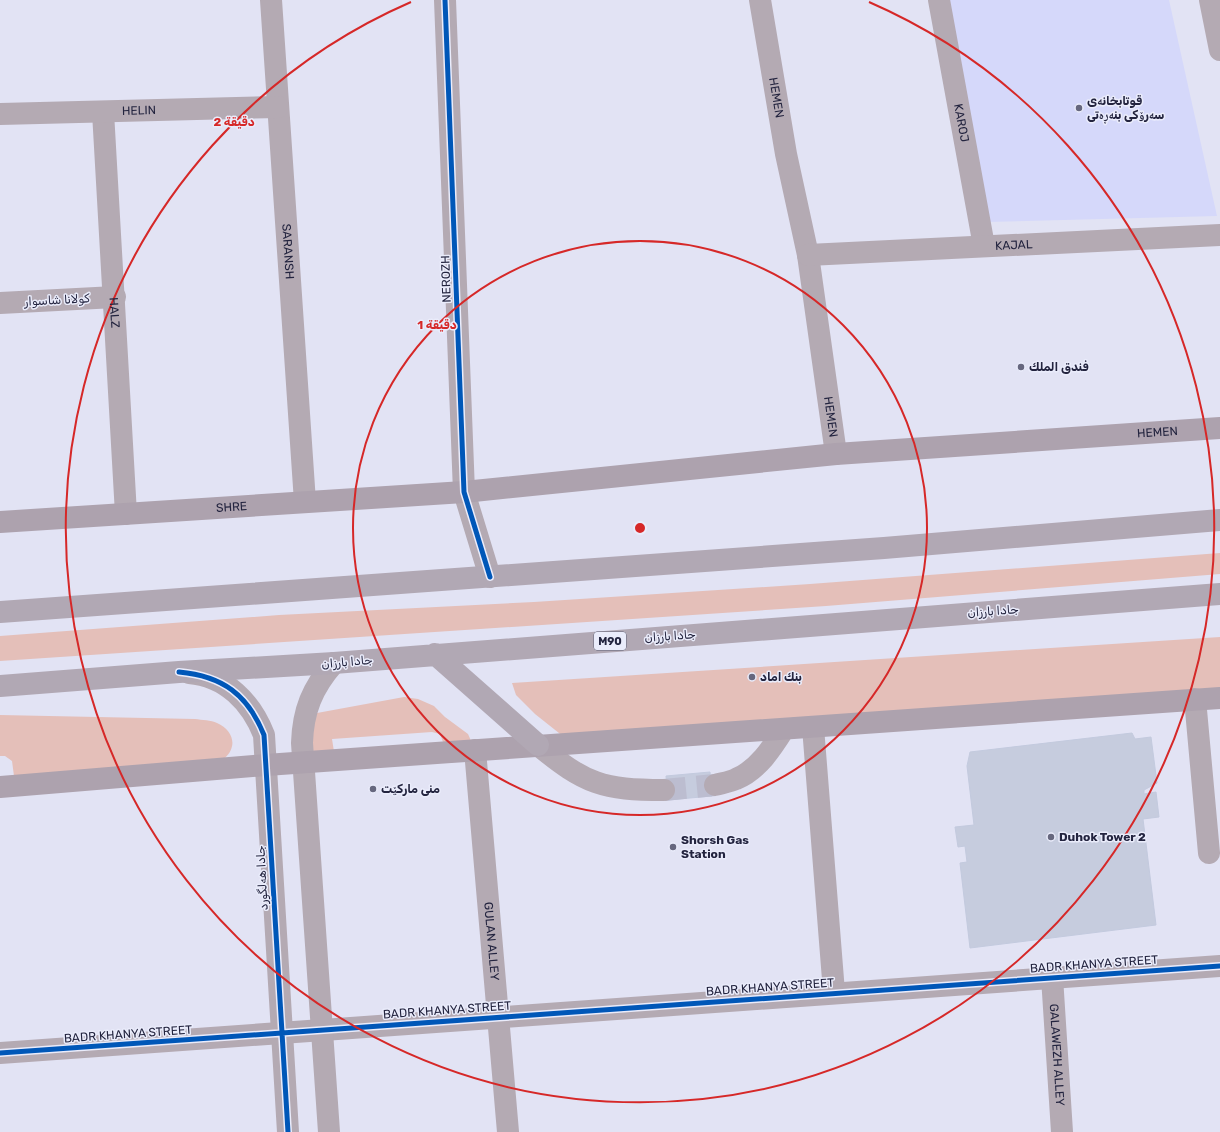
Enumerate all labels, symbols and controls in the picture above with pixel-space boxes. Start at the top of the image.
street label: HEMEN [766,76,787,119]
place label: قوتابخانەی سەرۆکی بنەڕەتی [1087,94,1164,124]
street label: HELIN [122,103,156,118]
street label: KAROJ [951,103,972,143]
marker: قوتابخانەی سەرۆکی بنەڕەتی [1074,103,1084,113]
text: 2 دقيقة [213,115,255,129]
street label: SARANSH [279,223,297,280]
street label: KAJAL [995,237,1033,253]
street label: NEROZH [438,255,454,303]
street label: كولانا شاسوار [23,291,91,310]
street label: HALZ [107,297,122,328]
text: 1 دقيقة [417,318,457,332]
place label: فندق الملك [1029,360,1089,374]
marker: فندق الملك [1016,362,1026,372]
street label: HEMEN [821,396,841,438]
street label: HEMEN [1136,424,1178,441]
street label: SHRE [215,499,248,515]
centre of rings [633,521,647,535]
street label: جادا بارزان [967,602,1019,621]
street label: جادا بارزان [644,627,696,646]
road number: M90 [594,632,626,650]
street label: جادا بارزان [321,653,373,672]
place label: بنك اماد [760,670,802,684]
marker: بنك اماد [747,672,757,682]
place label: منی مارکێت [381,782,440,796]
marker: منی مارکێت [368,784,378,794]
place label: Duhok Tower 2 [1059,830,1146,844]
marker: Duhok Tower 2 [1046,832,1056,842]
place label: Shorsh Gas Station [681,833,749,861]
marker: Shorsh Gas Station [668,842,678,852]
street label: جادا هەلگورد [253,845,272,911]
street label: GULAN ALLEY [481,901,502,981]
street label: BADR KHANYA STREET [1029,953,1159,975]
street label: BADR KHANYA STREET [705,976,835,998]
street label: BADR KHANYA STREET [382,999,512,1021]
street label: GALAWEZH ALLEY [1047,1003,1067,1107]
street label: BADR KHANYA STREET [63,1023,193,1045]

